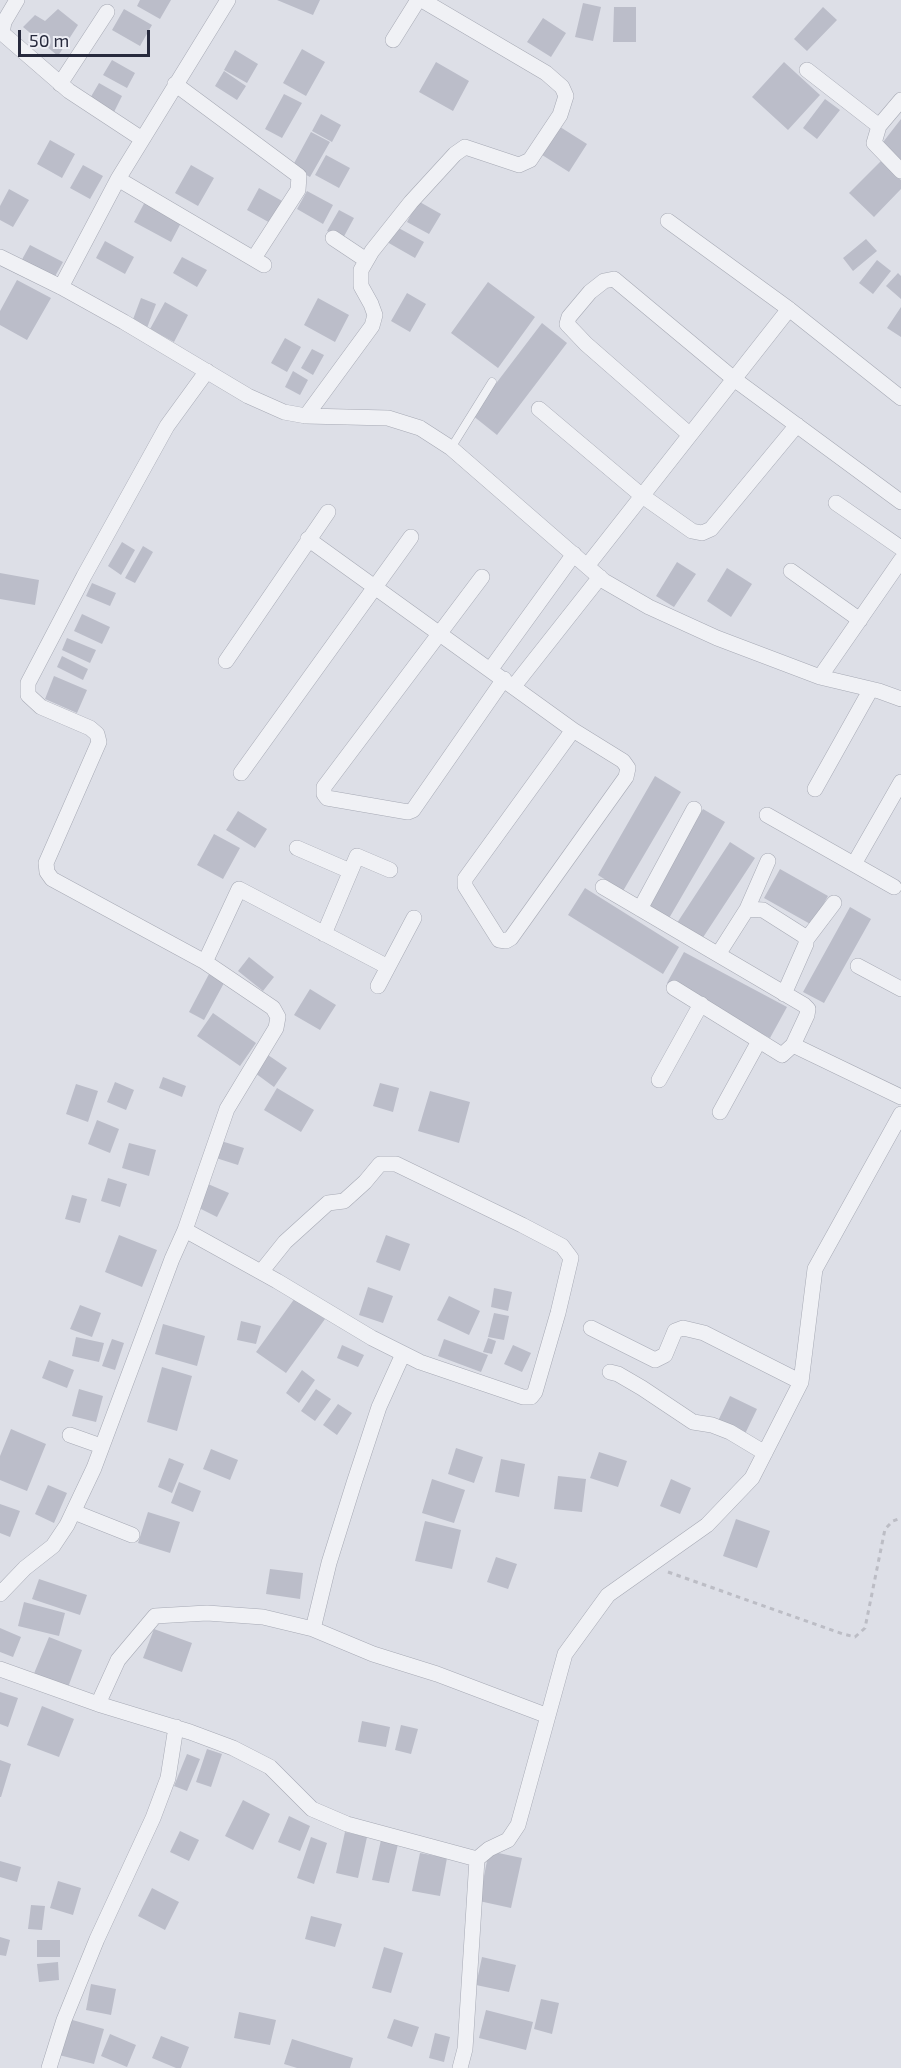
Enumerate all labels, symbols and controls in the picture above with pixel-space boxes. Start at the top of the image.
scale bar [21,18,153,56]
text: 50 m [29,29,69,51]

